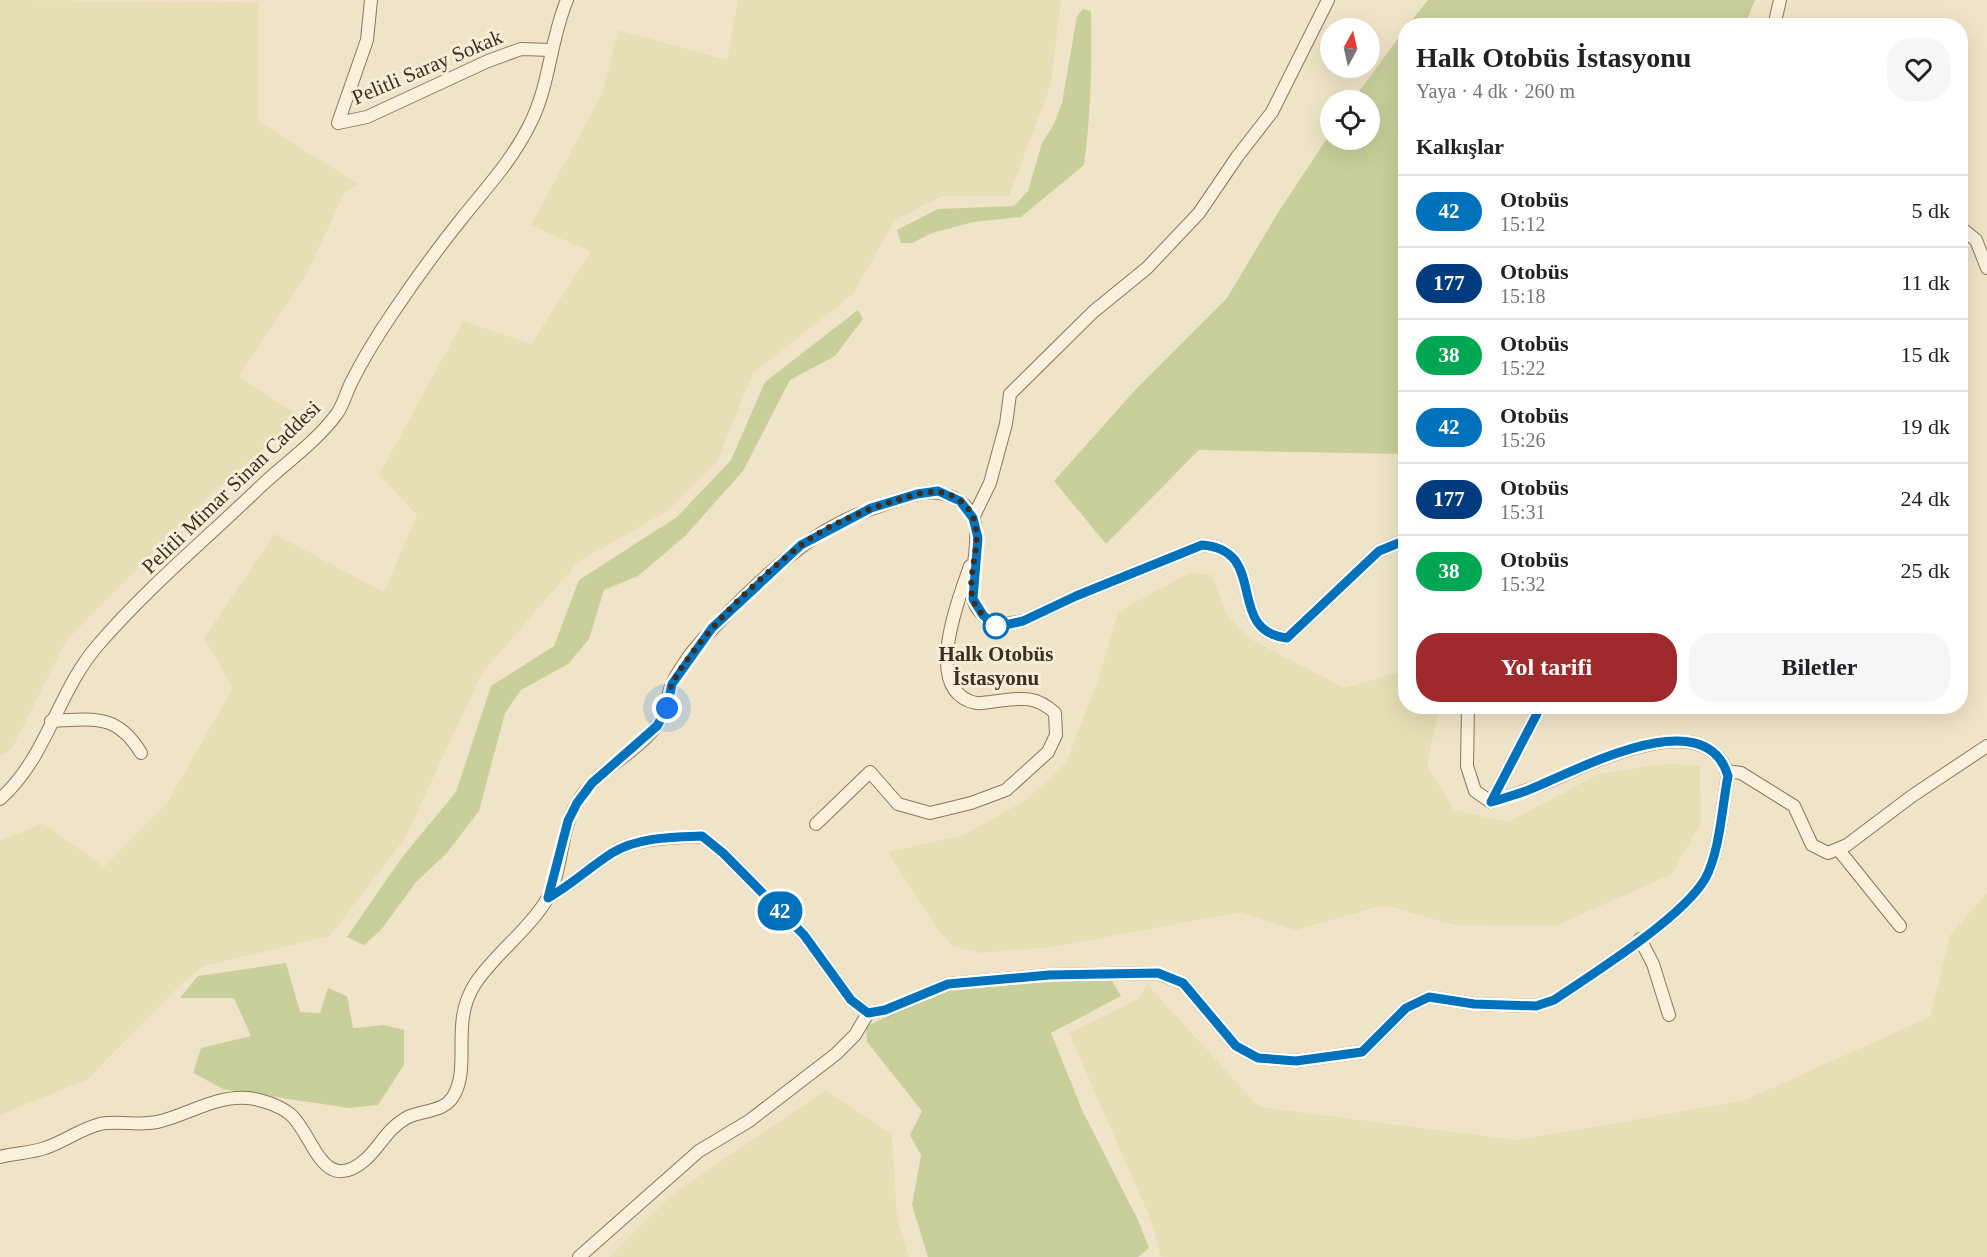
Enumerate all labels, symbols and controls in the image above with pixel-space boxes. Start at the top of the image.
north arrow [1320,18,1380,78]
map controls [1320,18,1380,150]
street label: Pelitli Saray Sokak [348,24,506,109]
button: heart [1887,38,1950,101]
text: Halk Otobüs İstasyonu [1416,42,1691,73]
text: Yaya · 4 dk · 260 m [1416,80,1575,102]
button: locate [1320,90,1380,150]
text: Kalkışlar [1416,134,1504,159]
text: Otobüs [1500,187,1568,212]
text: 5 dk [1912,198,1950,223]
text: 42 [1439,199,1460,223]
text: 15:12 [1500,213,1546,235]
text: Otobüs [1500,259,1568,284]
text: 11 dk [1901,270,1950,295]
text: 177 [1433,271,1465,295]
text: 15:18 [1500,285,1546,307]
text: Otobüs [1500,331,1568,356]
text: 15 dk [1901,342,1950,367]
text: 38 [1439,343,1460,367]
text: 15:22 [1500,357,1546,379]
street label: Pelitli Mimar Sinan Caddesi [137,395,325,578]
text: Otobüs [1500,403,1568,428]
text: 19 dk [1901,414,1950,439]
text: 42 [1439,415,1460,439]
text: 15:26 [1500,429,1546,451]
text: Otobüs [1500,475,1568,500]
text: 24 dk [1901,486,1950,511]
text: 177 [1433,487,1465,511]
text: 15:31 [1500,501,1546,523]
text: Otobüs [1500,547,1568,572]
text: 25 dk [1901,558,1950,583]
text: 38 [1439,559,1460,583]
text: 15:32 [1500,573,1546,595]
marker: Halk Otobüs İstasyonu [983,613,1009,639]
button: Yol tarifi [1416,633,1677,702]
button: Biletler [1689,633,1950,702]
place label: Halk Otobüs İstasyonu [939,642,1053,690]
your location [652,693,682,723]
line badge: 42 [753,892,807,930]
text: 42 [770,899,791,923]

